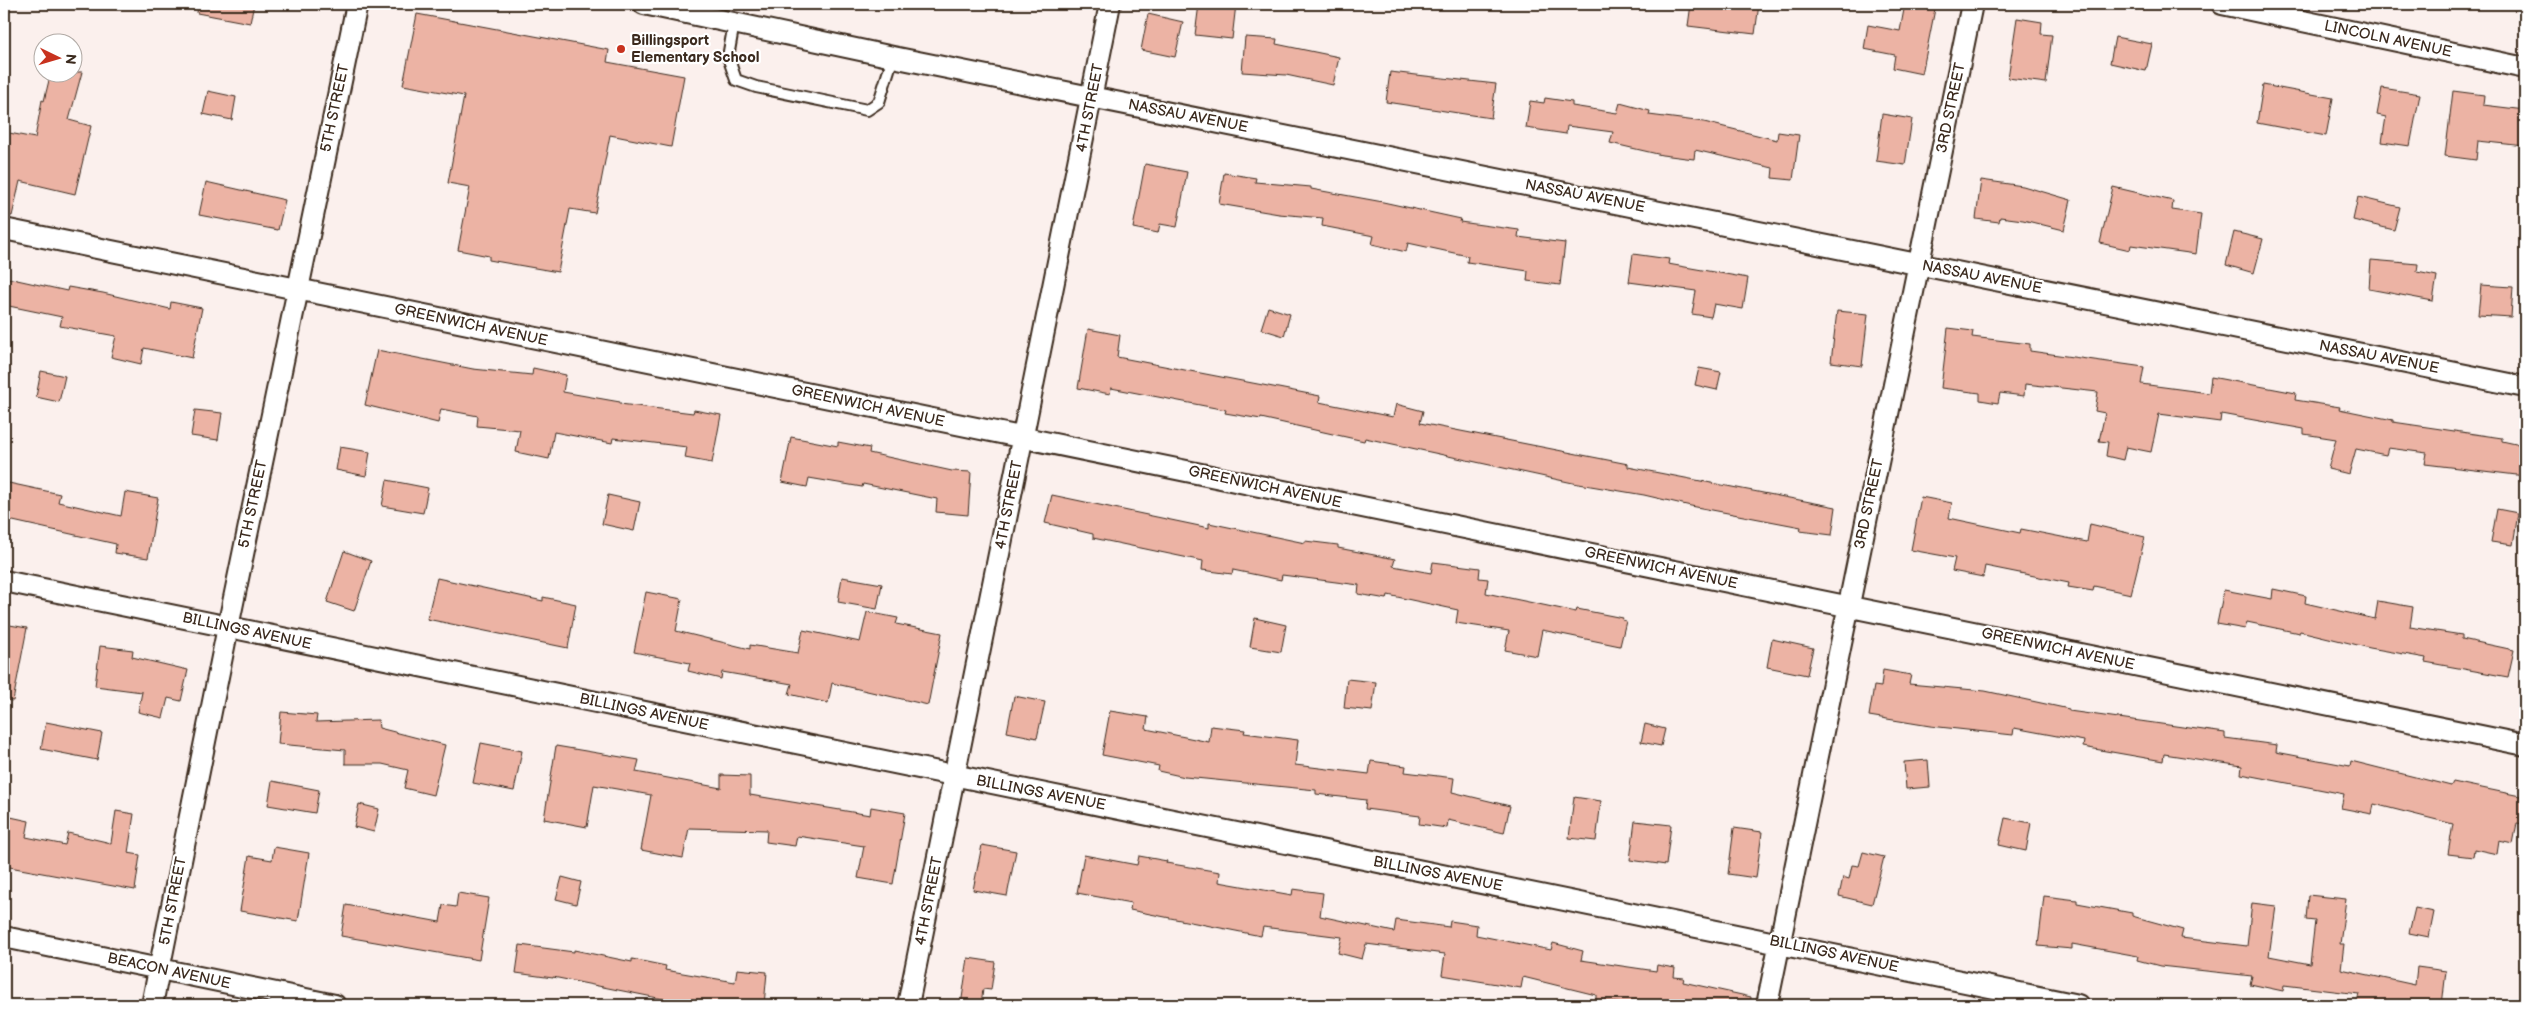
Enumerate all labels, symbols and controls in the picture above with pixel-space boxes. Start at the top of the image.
street label: LINCOLN AVENUE [2323,16,2454,62]
place label: Billingsport Elementary School [631,31,759,67]
north arrow [32,32,82,82]
marker: Billingsport Elementary School [615,43,627,55]
text: N [62,53,79,65]
street label: 3RD STREET [1932,61,1970,155]
street label: 5TH STREET [316,62,354,154]
street label: 4TH STREET [1072,62,1108,154]
street label: NASSAU AVENUE [1126,95,1250,137]
street label: NASSAU AVENUE [1523,175,1647,217]
street label: NASSAU AVENUE [1920,256,2044,298]
street label: GREENWICH AVENUE [393,299,550,351]
street label: NASSAU AVENUE [2317,336,2441,378]
street label: GREENWICH AVENUE [790,380,947,432]
street label: 3RD STREET [1850,457,1888,551]
street label: 5TH STREET [234,458,272,550]
street label: 4TH STREET [991,459,1027,551]
street label: GREENWICH AVENUE [1187,461,1344,513]
street label: GREENWICH AVENUE [1583,542,1740,594]
street label: BILLINGS AVENUE [181,608,313,654]
street label: GREENWICH AVENUE [1980,623,2137,675]
street label: BILLINGS AVENUE [578,689,710,735]
street label: BILLINGS AVENUE [975,771,1108,815]
street label: BILLINGS AVENUE [1372,852,1505,896]
street label: 5TH STREET [155,855,191,947]
street label: 4TH STREET [911,855,947,947]
street label: BILLINGS AVENUE [1768,931,1900,977]
street label: BEACON AVENUE [106,949,232,993]

